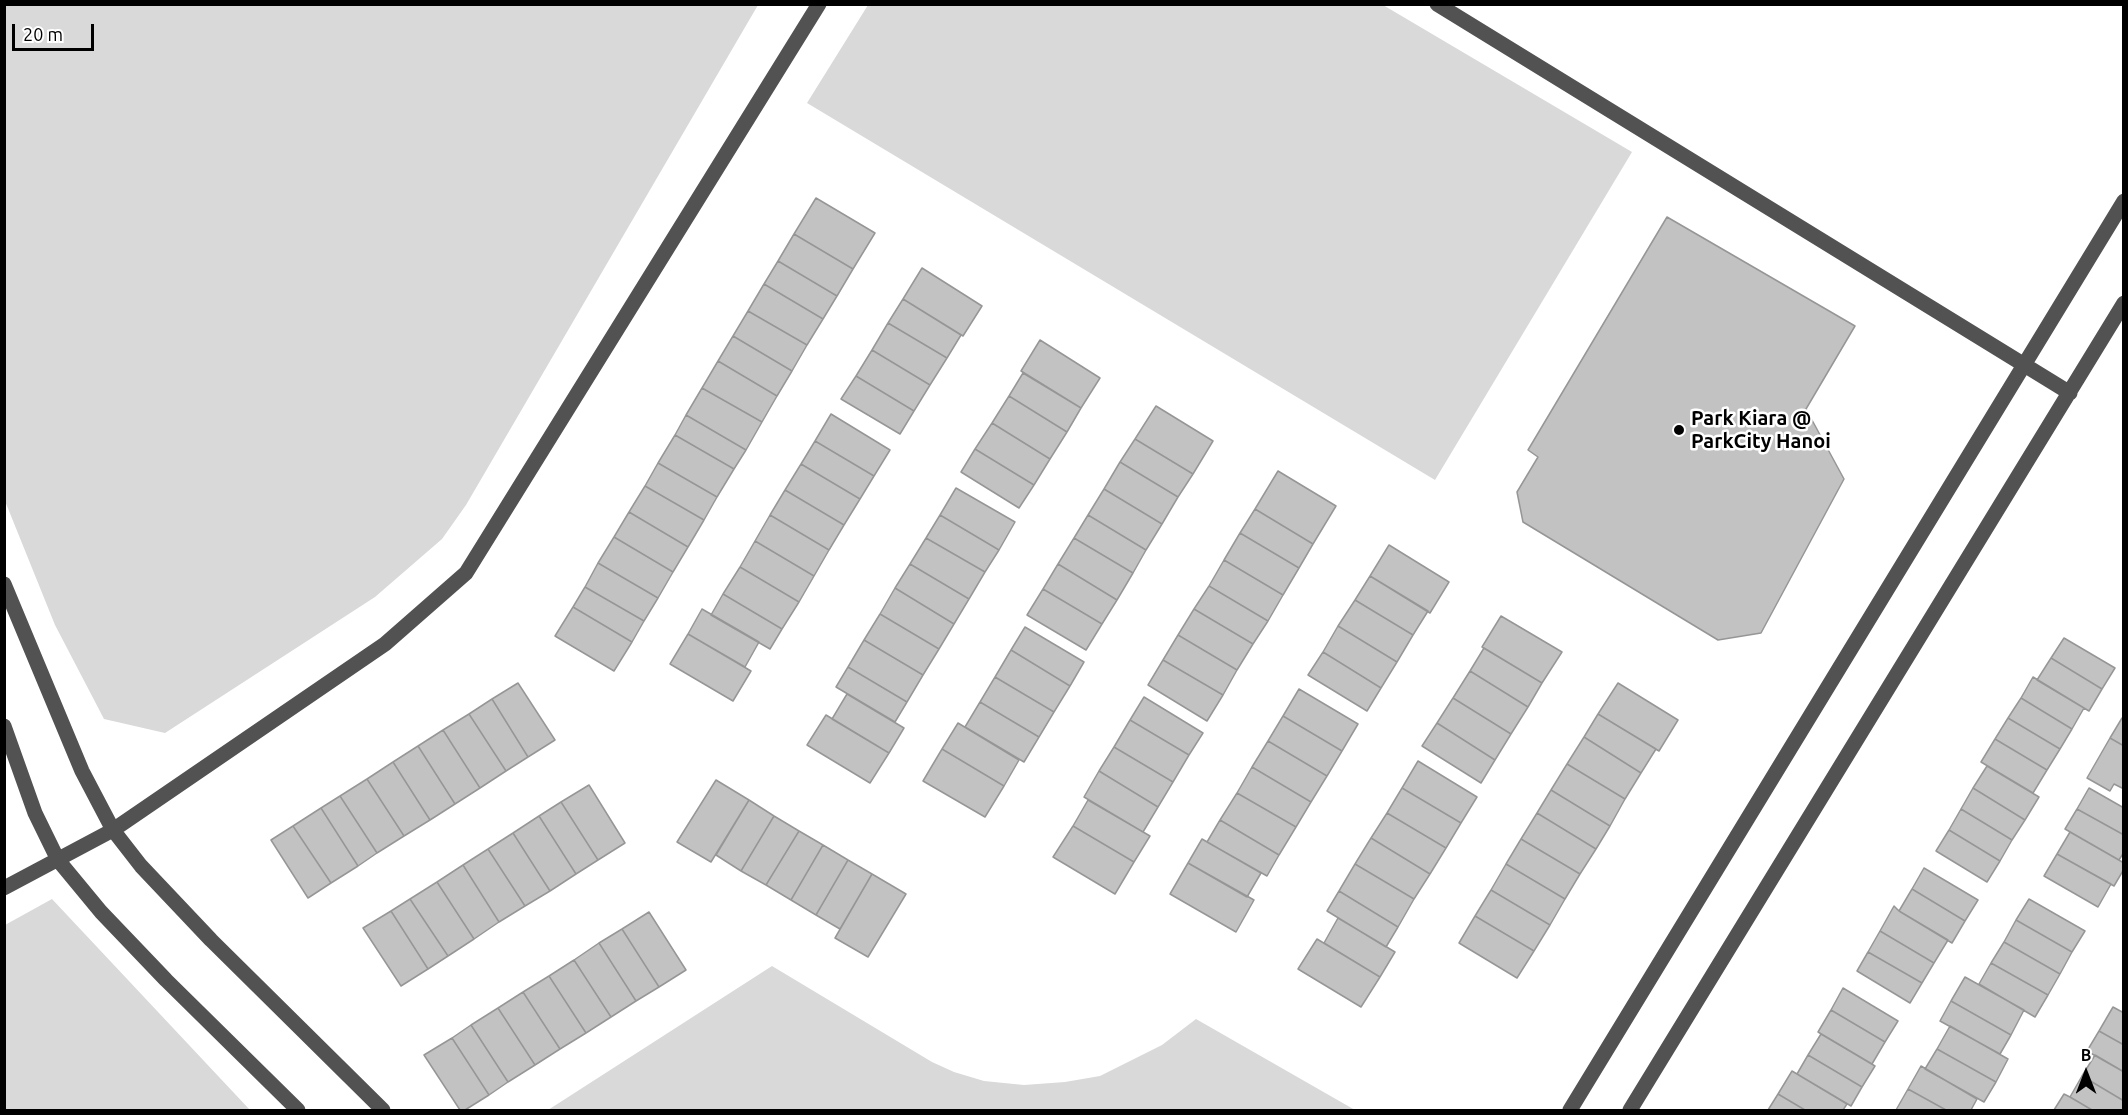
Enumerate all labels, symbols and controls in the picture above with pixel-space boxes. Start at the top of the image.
scale bar [15,12,98,50]
text: 20 m [23,24,63,44]
place label: Park Kiara @ ParkCity Hanoi [1691,406,1831,453]
marker: Park Kiara @ ParkCity Hanoi [1672,423,1686,437]
north arrow [2056,1043,2116,1103]
text: B [2081,1046,2091,1064]

